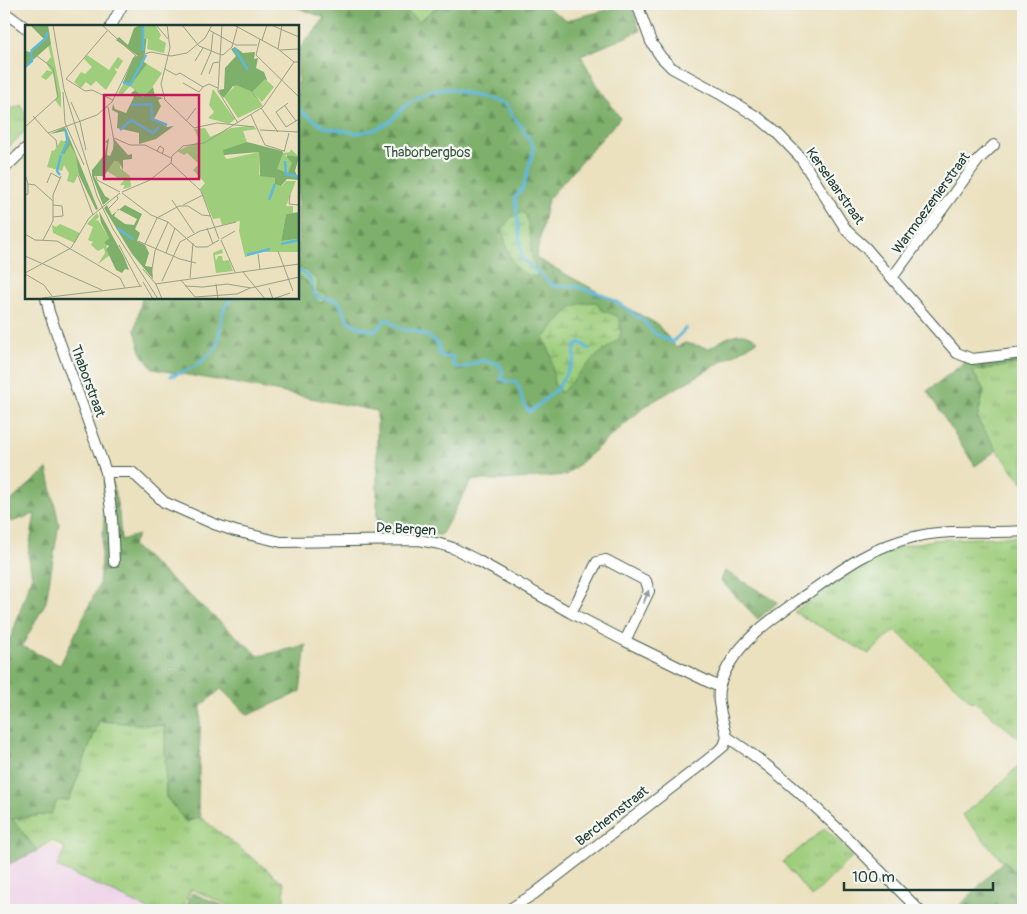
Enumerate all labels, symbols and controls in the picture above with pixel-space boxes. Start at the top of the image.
inset map [25,25,299,299]
park label: Thaborbergbos [384,144,471,161]
street label: Kerselaarstraat [802,144,868,228]
street label: Warmoezenierstraat [888,148,974,257]
street label: Thaborstraat [67,343,109,420]
street label: De Bergen [376,519,437,539]
one-way arrow [642,590,650,604]
street label: Berchemstraat [572,782,652,850]
scale bar [844,859,993,891]
text: 100 m [852,868,895,887]

